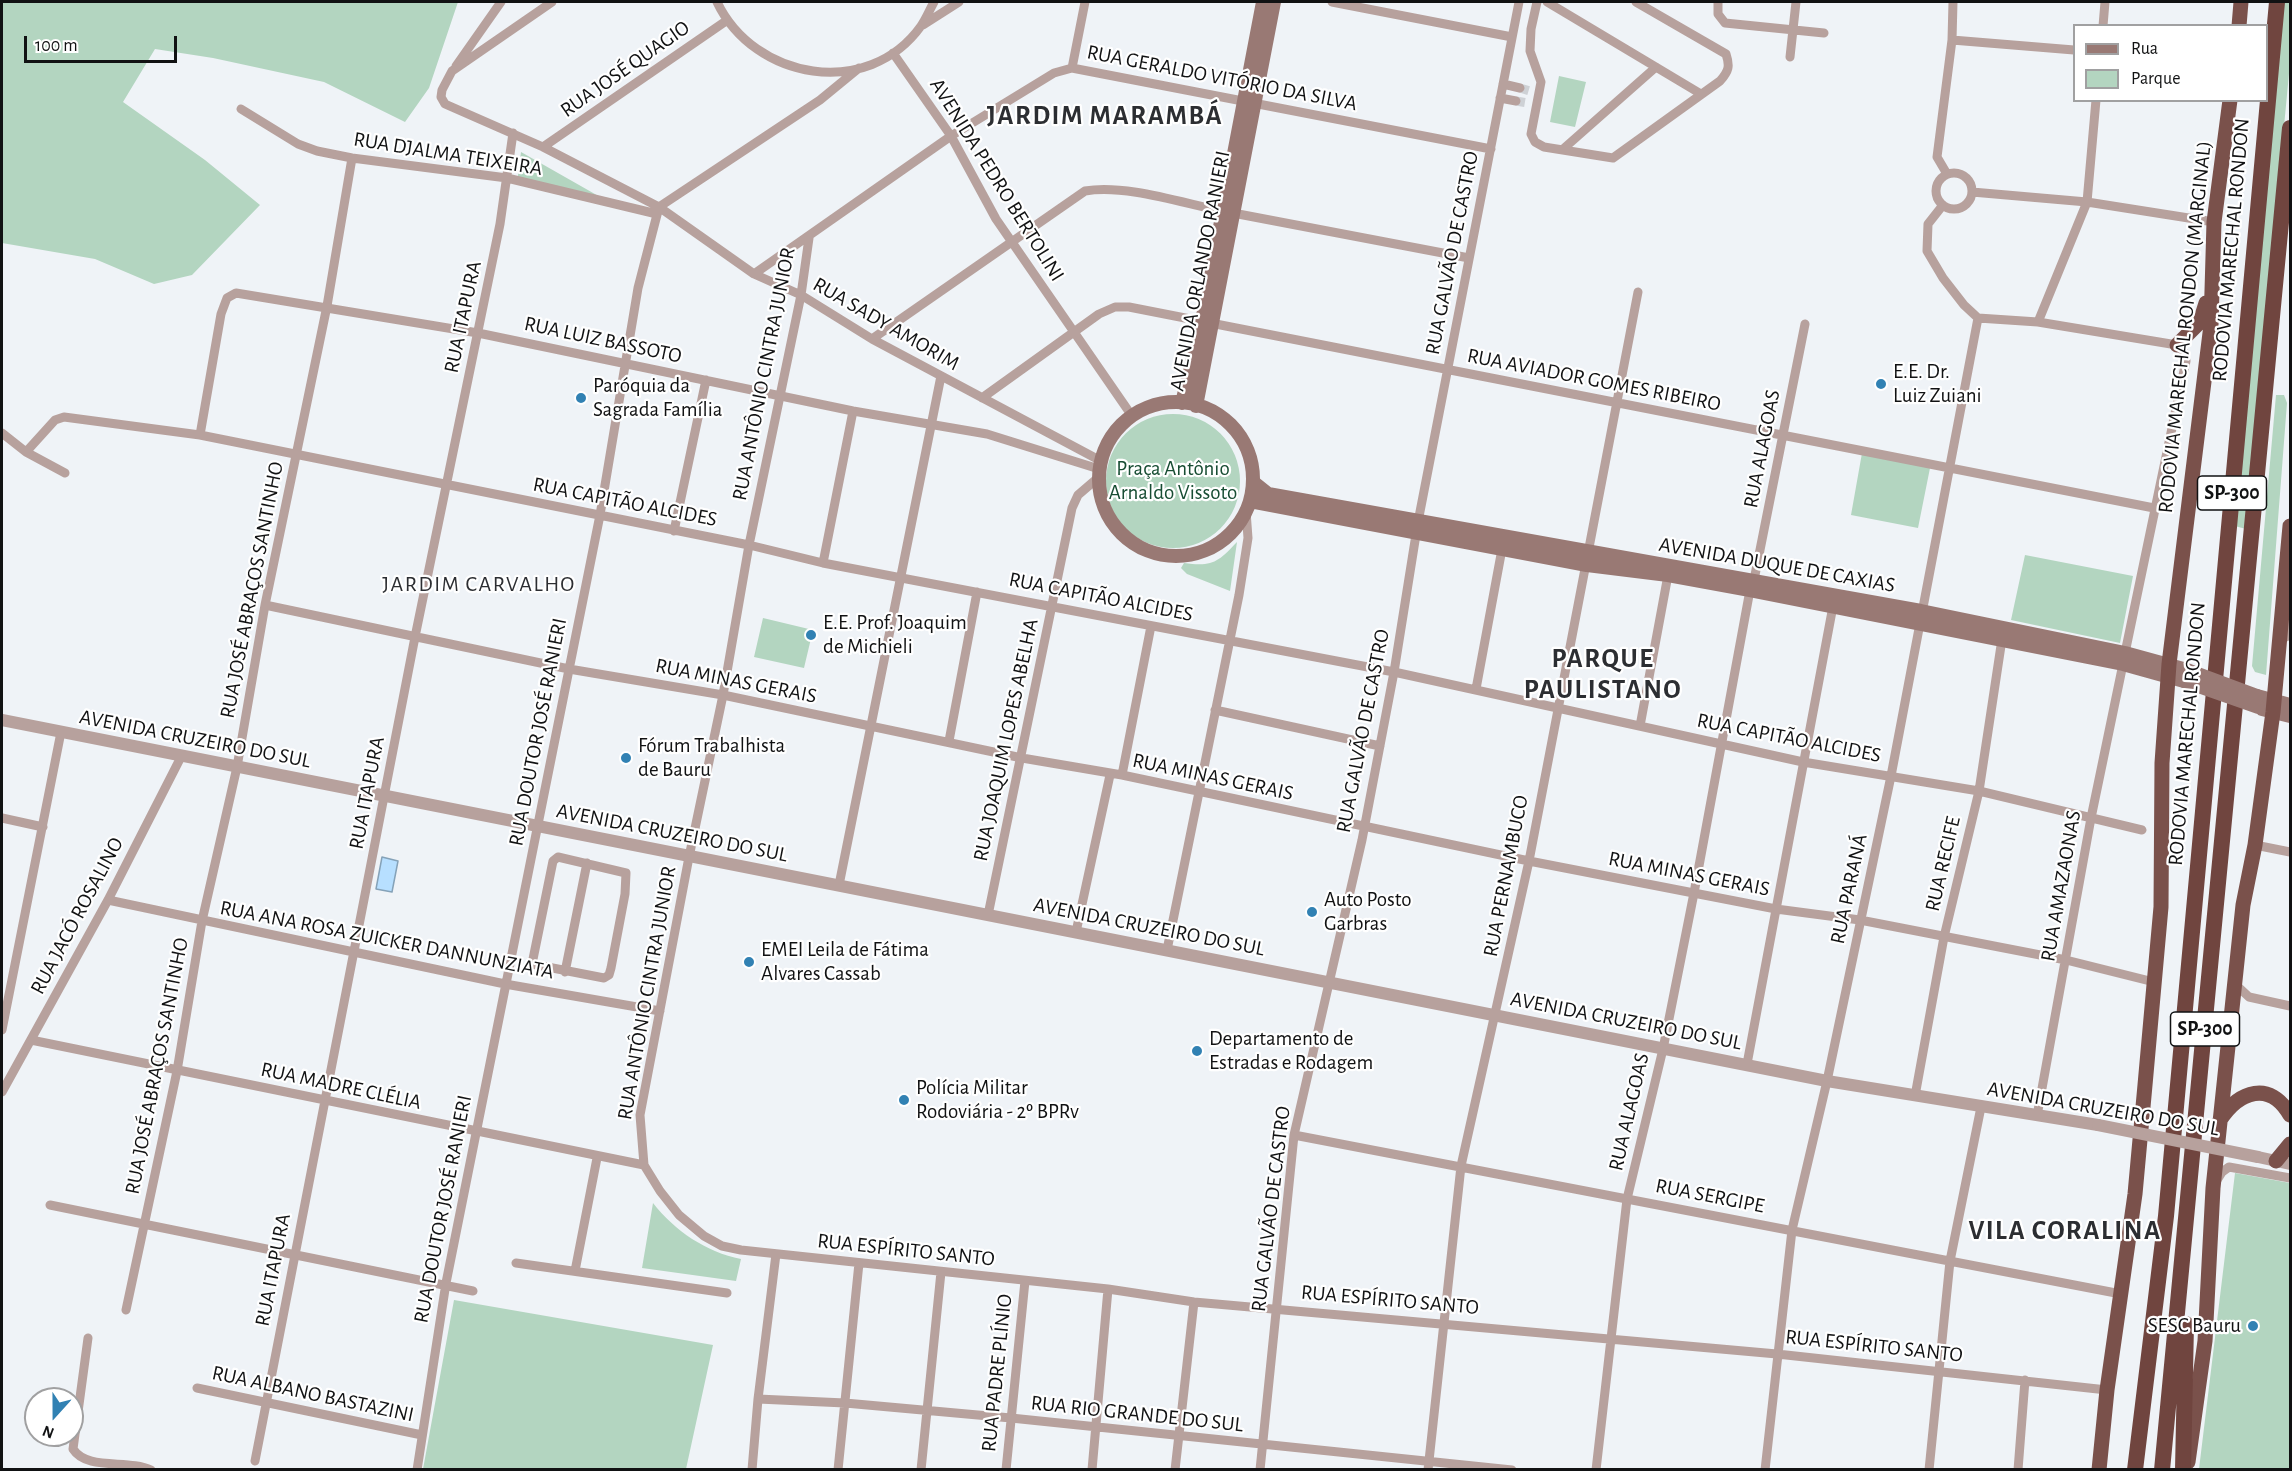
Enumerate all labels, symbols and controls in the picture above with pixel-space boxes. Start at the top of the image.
street label: RUA JOSÉ QUAGIO [556,15,694,123]
scale bar [27,24,180,62]
legend [2073,24,2268,102]
text: 100 m [35,37,78,55]
street label: RUA GERALDO VITÓRIO DA SILVA [1085,39,1359,117]
text: Rua [2131,40,2158,58]
text: Parque [2131,70,2180,88]
street label: AVENIDA PEDRO BERTOLINI [924,74,1070,286]
district label: JARDIM MARAMBÁ [987,100,1223,132]
street label: RODOVIA MARECHAL RONDON [2207,117,2255,383]
street label: RUA DJALMA TEIXEIRA [352,127,544,181]
street label: RODOVIA MARECHAL RONDON (MARGINAL) [2153,140,2217,514]
street label: AVENIDA ORLANDO RANIERI [1164,149,1236,393]
street label: RUA GALVÃO DE CASTRO [1420,149,1484,357]
street label: RUA ANTÔNIO CINTRA JUNIOR [727,245,801,503]
street label: RUA ITAPURA [439,259,487,375]
street label: RUA SADY AMORIM [808,272,964,376]
street label: RUA LUIZ BASSOTO [522,311,684,369]
street label: RUA AVIADOR GOMES RIBEIRO [1465,343,1723,417]
place label: E.E. Dr. Luiz Zuiani [1893,359,1982,409]
place label: Paróquia da Sagrada Família [593,373,723,423]
marker: E.E. Dr. Luiz Zuiani [1874,377,1888,391]
street label: RUA ALAGOAS [1738,388,1786,510]
marker: Paróquia da Sagrada Família [574,391,588,405]
park label: Praça Antônio Arnaldo Vissoto [1109,456,1237,506]
street label: RUA JOSÉ ABRAÇOS SANTINHO [215,460,289,720]
street label: RUA CAPITÃO ALCIDES [531,472,719,532]
road number: SP-300 [2198,476,2266,510]
street label: AVENIDA DUQUE DE CAXIAS [1657,532,1897,598]
street label: RUA CAPITÃO ALCIDES [1007,567,1195,627]
district label: JARDIM CARVALHO [382,571,576,597]
street label: RODOVIA MARECHAL RONDON [2163,601,2211,867]
place label: E.E. Prof. Joaquim de Michieli [823,610,967,660]
street label: RUA DOUTOR JOSÉ RANIERI [504,616,572,848]
street label: RUA JOAQUIM LOPES ABELHA [968,616,1044,864]
street label: RUA GALVÃO DE CASTRO [1331,627,1395,835]
marker: E.E. Prof. Joaquim de Michieli [804,628,818,642]
district label: PARQUE PAULISTANO [1524,643,1682,706]
street label: RUA MINAS GERAIS [653,653,819,709]
street label: AVENIDA CRUZEIRO DO SUL [77,704,313,774]
street label: RUA CAPITÃO ALCIDES [1695,708,1883,768]
place label: Fórum Trabalhista de Bauru [638,733,785,783]
street label: RUA ITAPURA [344,735,390,851]
street label: RUA MINAS GERAIS [1130,748,1296,806]
marker: Fórum Trabalhista de Bauru [619,751,633,765]
street label: RUA PERNAMBUCO [1478,793,1534,959]
street label: AVENIDA CRUZEIRO DO SUL [554,798,790,868]
street label: RUA AMAZAONAS [2035,808,2087,964]
street label: RUA RECIFE [1920,814,1966,914]
street label: RUA PARANÁ [1825,832,1873,946]
street label: RUA JACÓ ROSALINO [25,833,129,999]
street label: RUA MINAS GERAIS [1606,846,1772,902]
street label: RUA ANTÔNIO CINTRA JUNIOR [612,864,682,1122]
place label: Auto Posto Garbras [1324,887,1411,937]
street label: AVENIDA CRUZEIRO DO SUL [1031,892,1267,962]
street label: RUA ANA ROSA ZUICKER DANNUNZIATA [218,895,556,985]
marker: Auto Posto Garbras [1305,905,1319,919]
street label: RUA JOSÉ ABRAÇOS SANTINHO [120,936,194,1196]
place label: EMEI Leila de Fátima Alvares Cassab [761,937,929,987]
marker: EMEI Leila de Fátima Alvares Cassab [742,955,756,969]
street label: AVENIDA CRUZEIRO DO SUL [1508,986,1744,1056]
road number: SP-300 [2170,1012,2240,1046]
place label: Departamento de Estradas e Rodagem [1209,1026,1373,1076]
marker: Departamento de Estradas e Rodagem [1190,1044,1204,1058]
street label: RUA ALAGOAS [1603,1051,1655,1173]
street label: RUA MADRE CLÉLIA [258,1057,424,1115]
place label: Polícia Militar Rodoviária - 2º BPRv [916,1075,1079,1125]
street label: AVENIDA CRUZEIRO DO SUL [1985,1076,2221,1142]
street label: RUA DOUTOR JOSÉ RANIERI [409,1093,477,1325]
marker: Polícia Militar Rodoviária - 2º BPRv [897,1093,911,1107]
street label: RUA GALVÃO DE CASTRO [1246,1105,1296,1313]
street label: RUA SERGIPE [1653,1173,1767,1219]
street label: RUA ITAPURA [250,1212,296,1328]
district label: VILA CORALINA [1968,1215,2162,1247]
street label: RUA ESPÍRITO SANTO [816,1228,996,1272]
street label: RUA ESPÍRITO SANTO [1300,1280,1480,1320]
street label: RUA PADRE PLÍNIO [976,1293,1018,1453]
place label: SESC Bauru [2148,1313,2241,1339]
marker: SESC Bauru [2246,1319,2260,1333]
street label: RUA ESPÍRITO SANTO [1784,1324,1964,1368]
street label: RUA ALBANO BASTAZINI [210,1360,416,1428]
north arrow [24,1387,84,1447]
street label: RUA RIO GRANDE DO SUL [1030,1390,1244,1438]
text: N [40,1422,56,1441]

